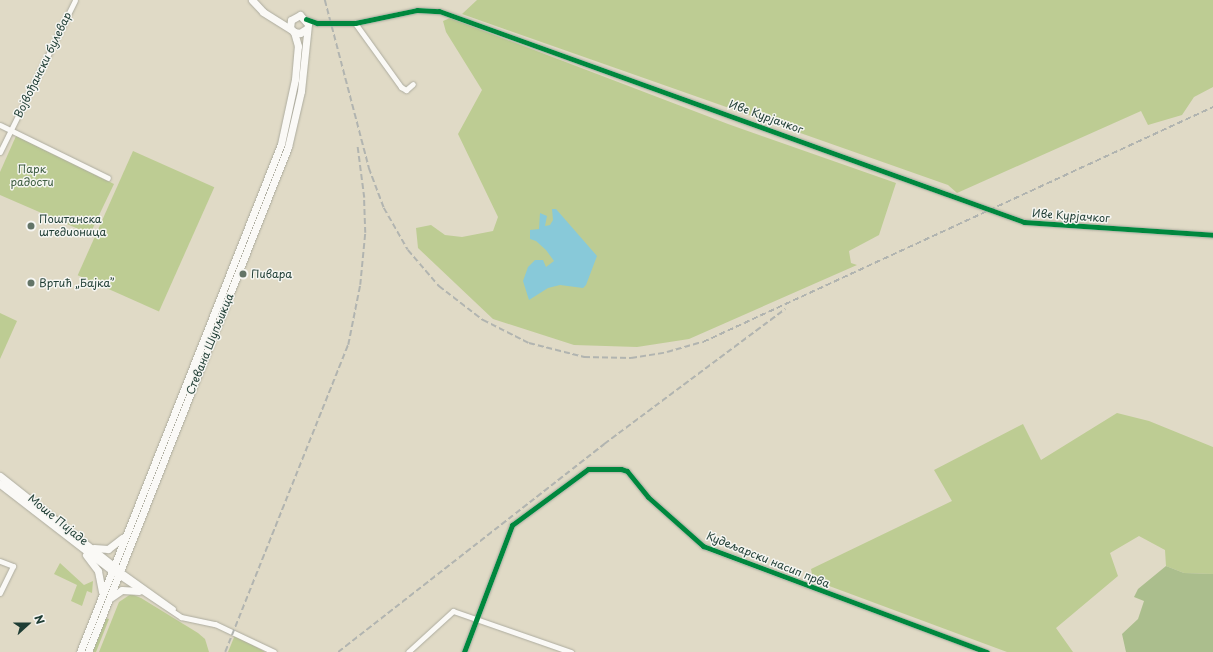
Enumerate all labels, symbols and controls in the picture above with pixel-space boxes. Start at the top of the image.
street label: Војвођански булевар [12,10,74,120]
street label: Иве Курјачког [727,97,805,137]
park label: Парк радости [10,163,54,189]
street label: Иве Курјачког [1031,207,1111,225]
place label: Поштанска штедионица [39,213,106,239]
marker: Поштанска штедионица [26,221,36,231]
place label: Пивара [251,267,292,281]
marker: Пивара [238,269,248,279]
place label: Вртић „Бајка” [39,276,114,290]
marker: Вртић „Бајка” [26,278,36,288]
street label: Стевана Шупљикца [183,291,237,397]
street label: Моше Пијаде [25,492,91,548]
street label: Кудељарски насип прва [704,529,832,591]
north arrow [8,604,48,644]
text: N [30,612,49,627]

